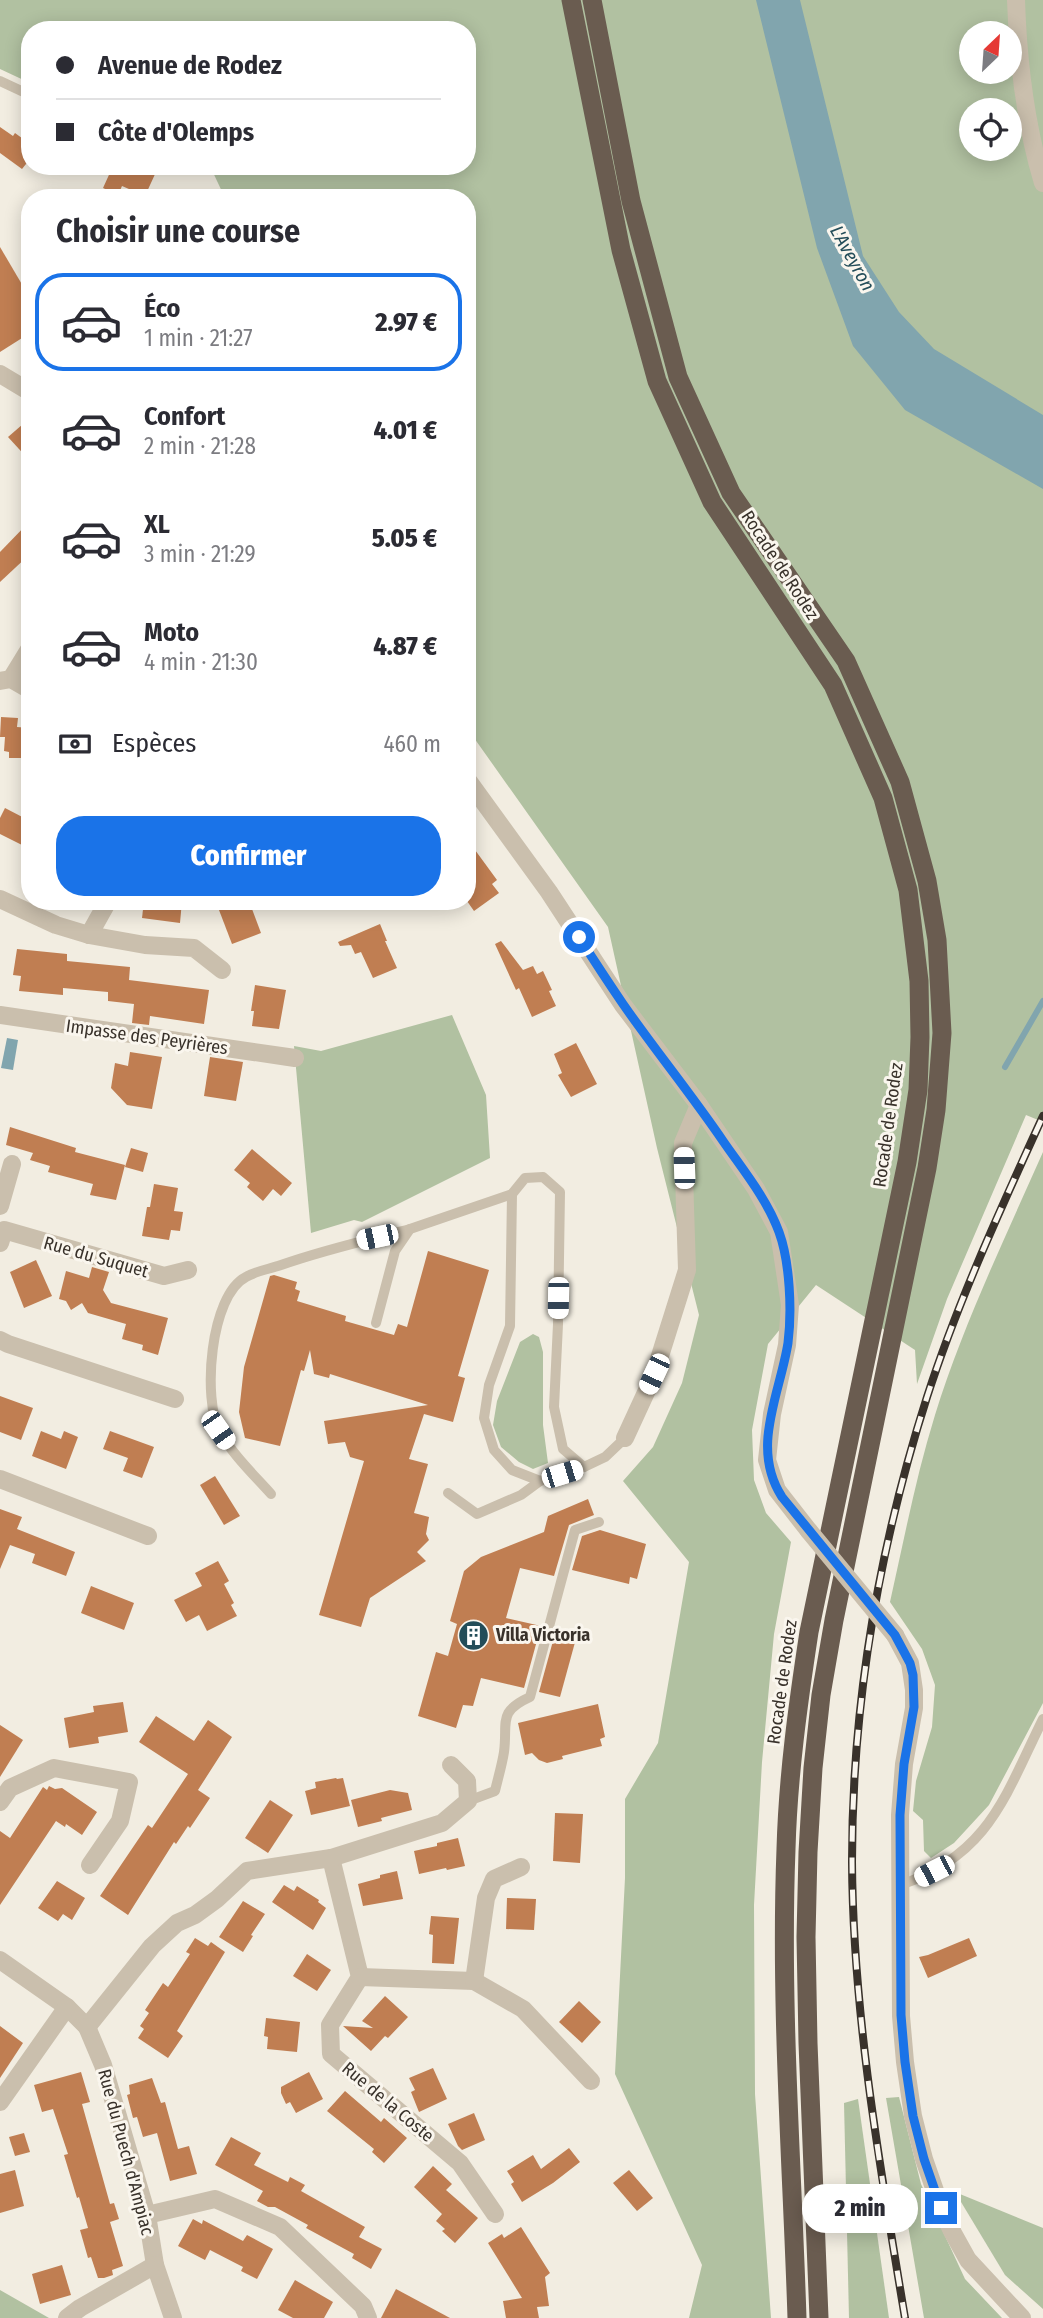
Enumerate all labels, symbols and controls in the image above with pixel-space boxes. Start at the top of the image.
north arrow [959,21,1022,84]
map controls [959,21,1022,161]
text: Avenue de Rodez [98,50,282,81]
button: locate [959,98,1022,161]
text: Côte d'Olemps [98,117,254,148]
text: Choisir une course [56,212,300,250]
water label: L'Aveyron [825,222,880,295]
icon: car [60,291,123,354]
text: Éco [144,293,181,324]
text: 2.97 € [375,307,437,338]
text: 1 min · 21:27 [144,324,252,352]
icon: car [60,399,123,462]
text: Confort [144,401,225,432]
text: 4.01 € [373,415,437,446]
text: 2 min · 21:28 [144,432,256,460]
street label: Rocade de Rodez [737,506,823,624]
icon: car [60,507,123,570]
text: XL [144,509,170,540]
text: 5.05 € [372,523,437,554]
text: 3 min · 21:29 [144,540,256,568]
icon: car [60,615,123,678]
text: Moto [144,617,199,648]
text: 4.87 € [373,631,437,662]
text: 4 min · 21:30 [144,648,258,676]
icon: cash [56,725,94,763]
text: Espèces [112,728,196,759]
text: 460 m [383,730,441,758]
button: Confirmer [56,816,441,896]
route start [563,921,595,953]
street label: Impasse des Peyrières [65,1015,230,1059]
street label: Rocade de Rodez [868,1061,908,1189]
car [673,1147,696,1189]
car [355,1222,400,1252]
street label: Rue du Suquet [41,1232,151,1282]
car [548,1277,569,1319]
car [636,1351,673,1397]
car [198,1407,239,1453]
car [539,1458,586,1490]
building icon: Villa Victoria [456,1618,490,1652]
street label: Rocade de Rodez [762,1618,802,1746]
place label: Villa Victoria [495,1624,590,1646]
car [911,1852,958,1890]
street label: Rue de la Coste [338,2057,439,2147]
street label: Rue du Puech d'Ampiac [93,2067,159,2238]
callout: 2 min [801,2184,916,2232]
route end [925,2192,957,2224]
text: 2 min [835,2194,885,2222]

